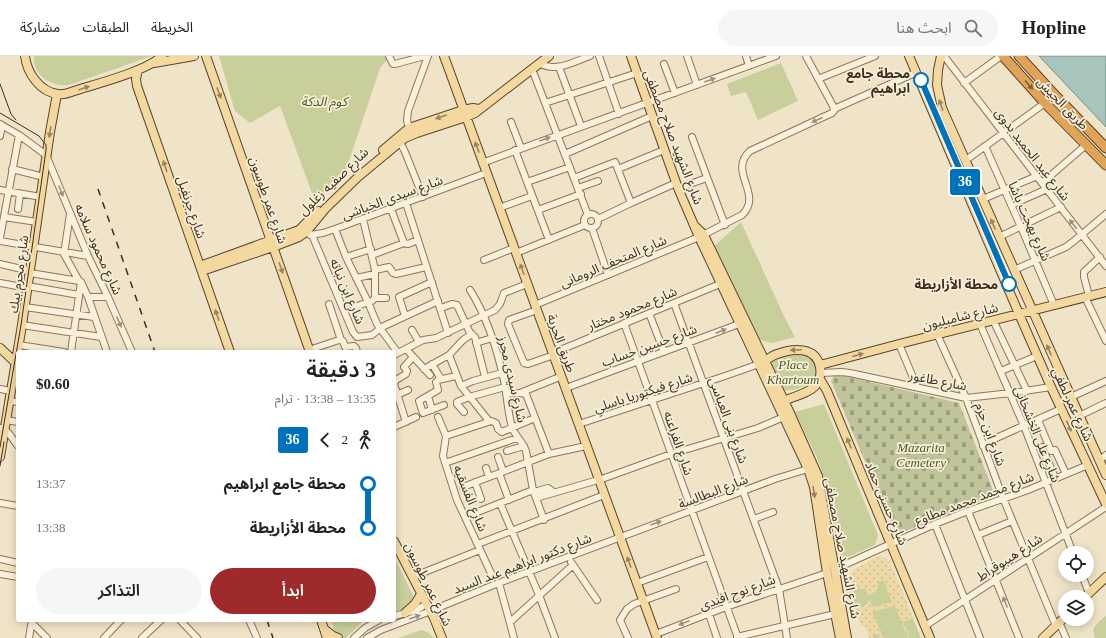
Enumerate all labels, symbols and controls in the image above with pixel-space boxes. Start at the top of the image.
search box [718,10,998,46]
icon: search [962,17,984,39]
text: Hopline [1022,17,1086,38]
text: مشاركة [20,20,60,35]
text: الطبقات [82,20,129,35]
text: الخريطة [151,20,193,35]
text: ابحث هنا [896,20,952,36]
place label: محطة جامع ابراهيم [846,66,910,99]
street label: شارع الشهيد صلاح مصطفى [638,68,706,208]
marker: محطة جامع ابراهيم [913,72,929,88]
street label: طريق الجيش [1033,74,1092,134]
one-way arrow [705,77,717,83]
one-way arrow [1024,80,1033,91]
one-way arrow [78,85,90,91]
one-way arrow [216,87,222,99]
park label: كوم الدكة [301,94,350,112]
one-way arrow [938,98,944,110]
street label: شارع عبد الحميد بدوى [990,105,1073,205]
one-way arrow [435,114,447,120]
one-way arrow [811,117,823,123]
one-way arrow [47,126,53,138]
one-way arrow [540,136,552,142]
one-way arrow [473,141,479,153]
street label: شارع صفيه زغلول [295,144,373,221]
street label: شارع عمر طوسون [244,155,290,247]
one-way arrow [162,160,168,172]
line badge: 36 [947,169,983,195]
street label: شارع سيدى الخباشى [340,172,446,226]
street label: شارع جرنفيل [171,174,209,241]
text: 36 [958,174,972,189]
street label: شارع بهجت باشا [1003,179,1054,265]
one-way arrow [59,185,65,197]
street label: شارع محمود سلامه [69,201,125,298]
one-way arrow [990,218,996,229]
one-way arrow [1069,218,1078,229]
street label: شارع المتحف الرومانى [558,232,670,293]
street label: شارع محرم بيك [6,234,34,314]
street label: شارع ابن نباته [324,256,368,327]
one-way arrow [278,263,284,275]
one-way arrow [518,263,524,275]
marker: محطة الأزاريطة [1001,276,1017,292]
place label: محطة الأزاريطة [915,277,998,292]
street label: شارع محمود مختار [584,284,680,336]
street label: شارع شامبليون [921,300,1000,336]
one-way arrow [214,309,220,321]
street label: طريق الحرية [543,312,579,375]
one-way arrow [117,317,123,329]
street label: شارع حسين حساب [599,321,700,372]
one-way arrow [715,327,727,333]
street label: شارع سيدى محرز [492,333,530,425]
one-way arrow [1046,344,1053,356]
one-way arrow [789,347,802,353]
one-way arrow [852,352,864,358]
text: 3 دقيقة [306,357,376,382]
park label: Place Khartoum [766,357,819,387]
street label: شارع عمر لطفي [1046,365,1096,445]
street label: شارع طاغور [906,367,968,396]
street label: شارع فيكتوريا باسلي [592,369,695,418]
street label: شارع بنى العباسى [703,375,751,466]
text: $0.60 [36,376,70,392]
street label: شارع على الخشخانى [1009,384,1064,486]
text: 13:35 – 13:38 · ترام [275,391,376,406]
street label: شارع ابن حزم [969,400,1009,469]
street label: شارع الفراعنه [658,409,696,478]
one-way arrow [1066,420,1072,432]
icon: back [314,429,336,451]
icon: walk [354,429,376,451]
text: 36 [286,432,300,447]
text: 2 [342,432,348,447]
one-way arrow [846,437,852,449]
park label: Mazarita Cemetery [896,440,946,470]
street label: شارع حسنى حماد [859,459,911,549]
street label: شارع الفسقيه [448,463,491,535]
street label: شارع محمد محمد مطاوع [912,469,1037,531]
street label: شارع البطالسة [676,471,751,514]
text: 13:37 [36,476,66,491]
text: محطة جامع ابراهيم [224,476,346,492]
street label: شارع الشهيد صلاح مصطفى [819,476,864,620]
one-way arrow [811,486,817,498]
text: 13:38 [36,520,66,535]
text: محطة الأزاريطة [250,520,346,536]
one-way arrow [651,520,663,526]
street label: شارع دكتور ابراهيم عبد السيد [451,530,595,600]
street label: شارع هيبوقراط [974,531,1047,587]
street label: شارع عمر طوسون [399,540,455,630]
map controls [1058,546,1094,626]
button: locate [1058,546,1094,582]
one-way arrow [626,556,632,568]
button: التذاكر [36,568,202,614]
button: ابدأ [210,568,376,614]
street label: شارع نوح افندى [697,572,778,616]
button: layers [1058,590,1094,626]
one-way arrow [1001,595,1007,607]
one-way arrow [410,614,422,620]
one-way arrow [678,621,690,627]

